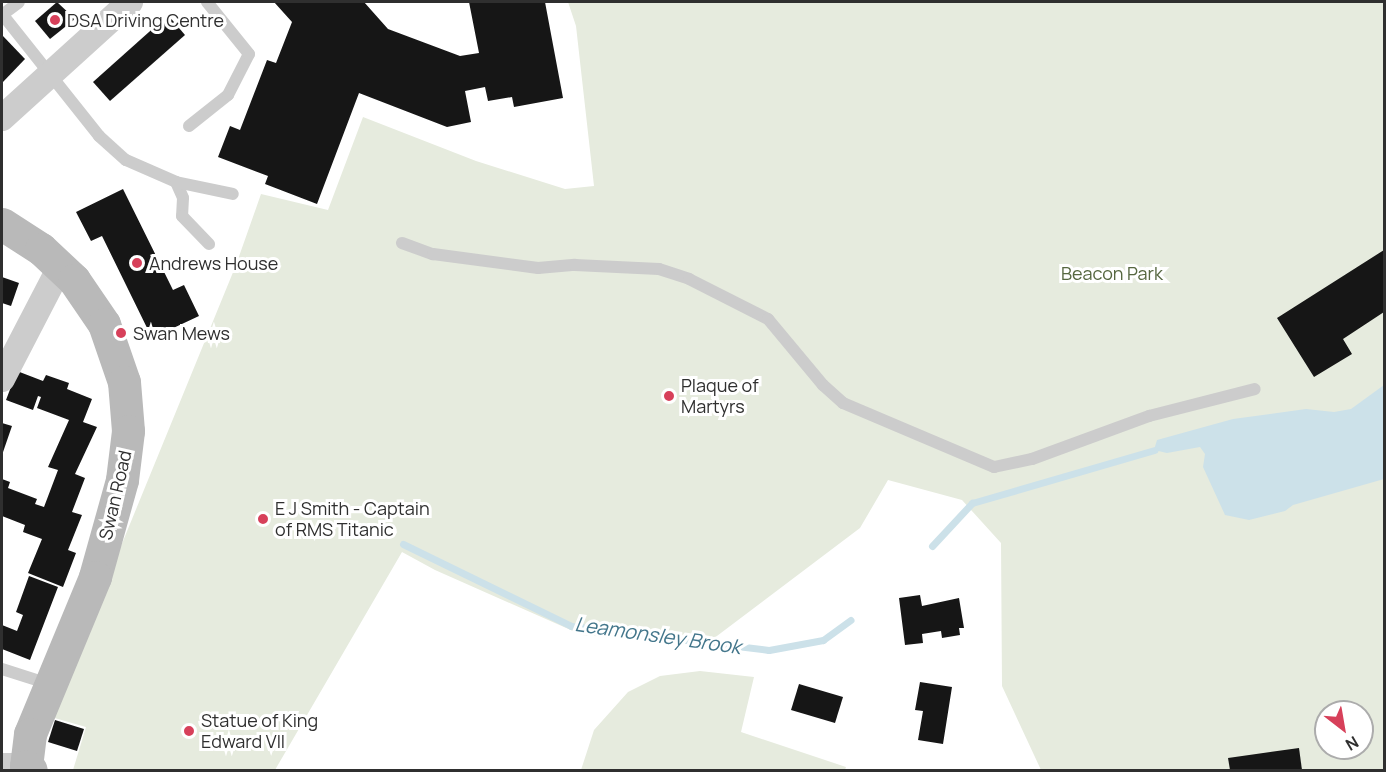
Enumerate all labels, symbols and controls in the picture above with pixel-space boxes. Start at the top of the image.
place label: DSA Driving Centre [67,9,224,31]
marker: DSA Driving Centre [48,13,62,27]
place label: Andrews House [149,252,278,274]
marker: Andrews House [130,256,144,270]
park label: Beacon Park [1061,262,1163,284]
place label: Swan Mews [133,322,230,344]
marker: Swan Mews [114,326,128,340]
place label: Plaque of Martyrs [681,375,759,418]
marker: Plaque of Martyrs [662,389,676,403]
street label: Swan Road [94,448,136,542]
place label: E J Smith - Captain of RMS Titanic [275,498,430,540]
marker: E J Smith - Captain of RMS Titanic [256,512,270,526]
water label: Leamonsley Brook [573,611,743,659]
north arrow [1314,700,1374,760]
place label: Statue of King Edward VII [201,710,318,752]
marker: Statue of King Edward VII [182,724,196,738]
text: N [1342,731,1363,756]

